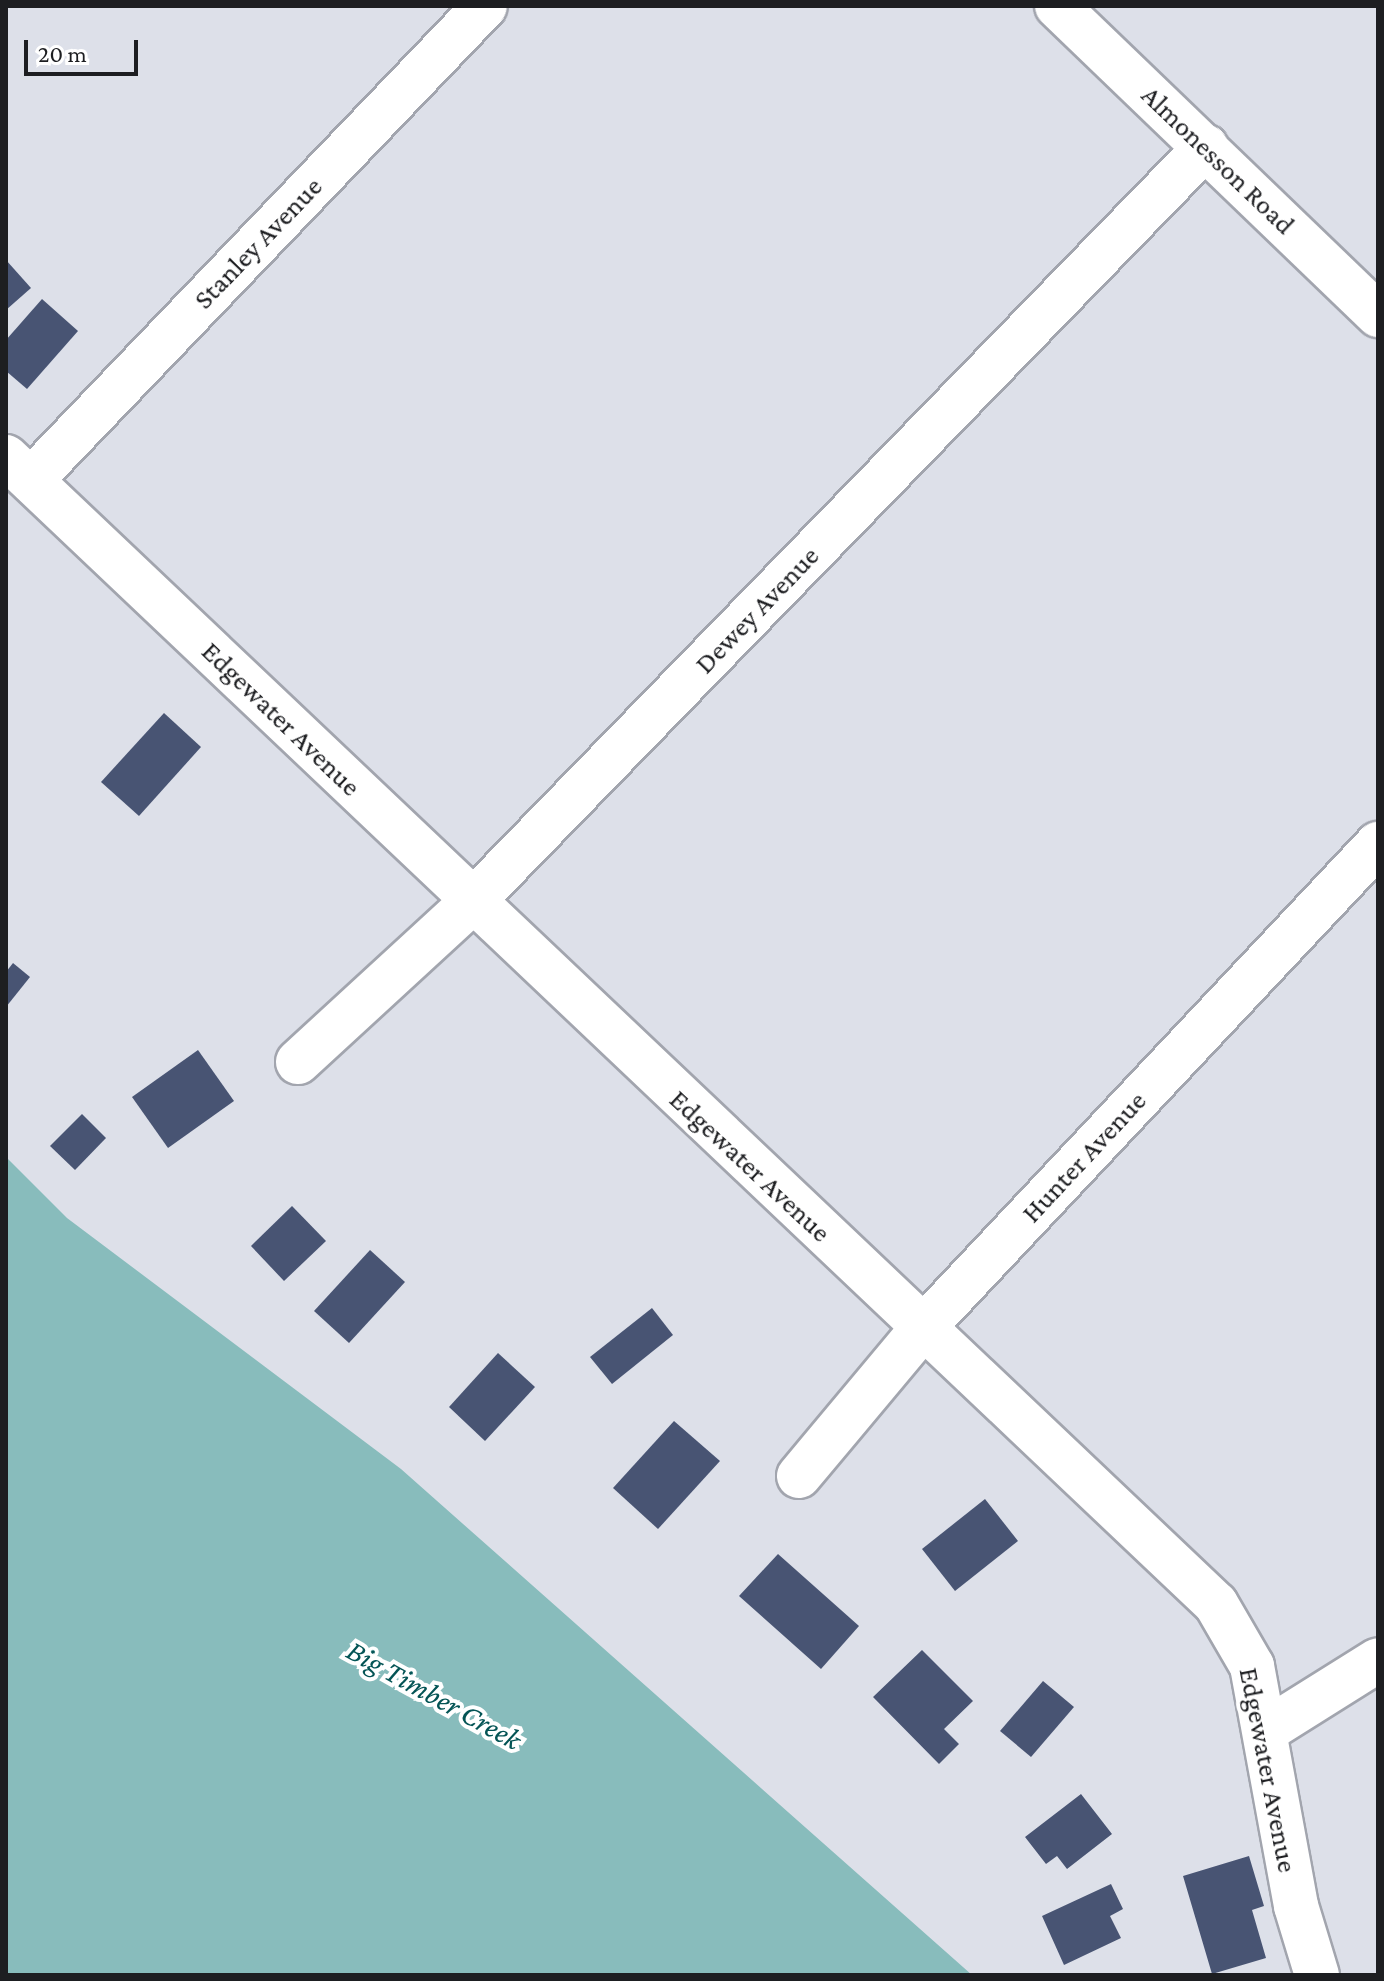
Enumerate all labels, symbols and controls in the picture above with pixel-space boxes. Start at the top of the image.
scale bar [28,24,142,74]
text: 20 m [38,40,87,67]
street label: Almonesson Road [1134,78,1302,242]
street label: Stanley Avenue [187,170,329,316]
street label: Dewey Avenue [688,539,826,681]
street label: Edgewater Avenue [195,635,367,803]
street label: Edgewater Avenue [662,1083,838,1249]
street label: Hunter Avenue [1015,1084,1153,1230]
water label: Big Timber Creek [340,1632,528,1758]
street label: Edgewater Avenue [1232,1665,1304,1875]

